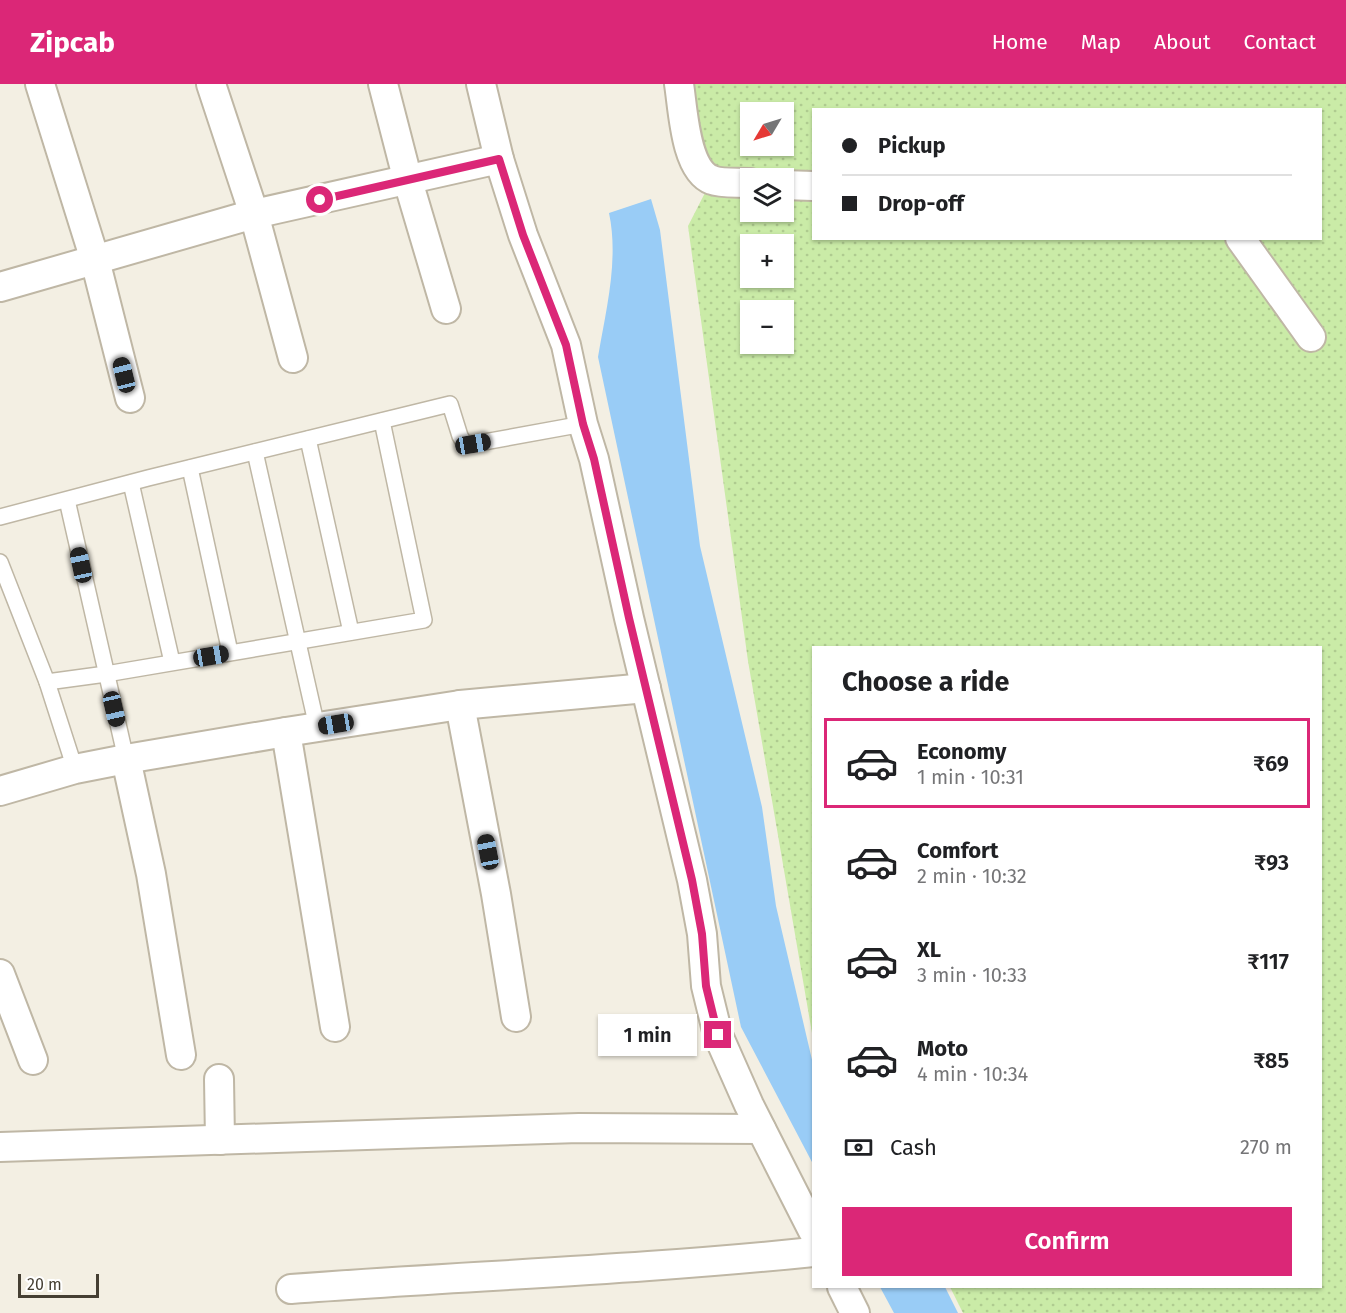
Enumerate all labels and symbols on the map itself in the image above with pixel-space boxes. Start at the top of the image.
north arrow [740,102,794,156]
route start [306,186,333,213]
car [111,355,137,395]
car [454,432,492,456]
car [68,546,94,584]
car [192,644,230,668]
car [101,689,127,729]
car [317,712,355,736]
car [476,833,500,871]
callout: 1 min [598,1014,697,1056]
route end [704,1021,731,1048]
scale bar [18,1271,99,1298]

